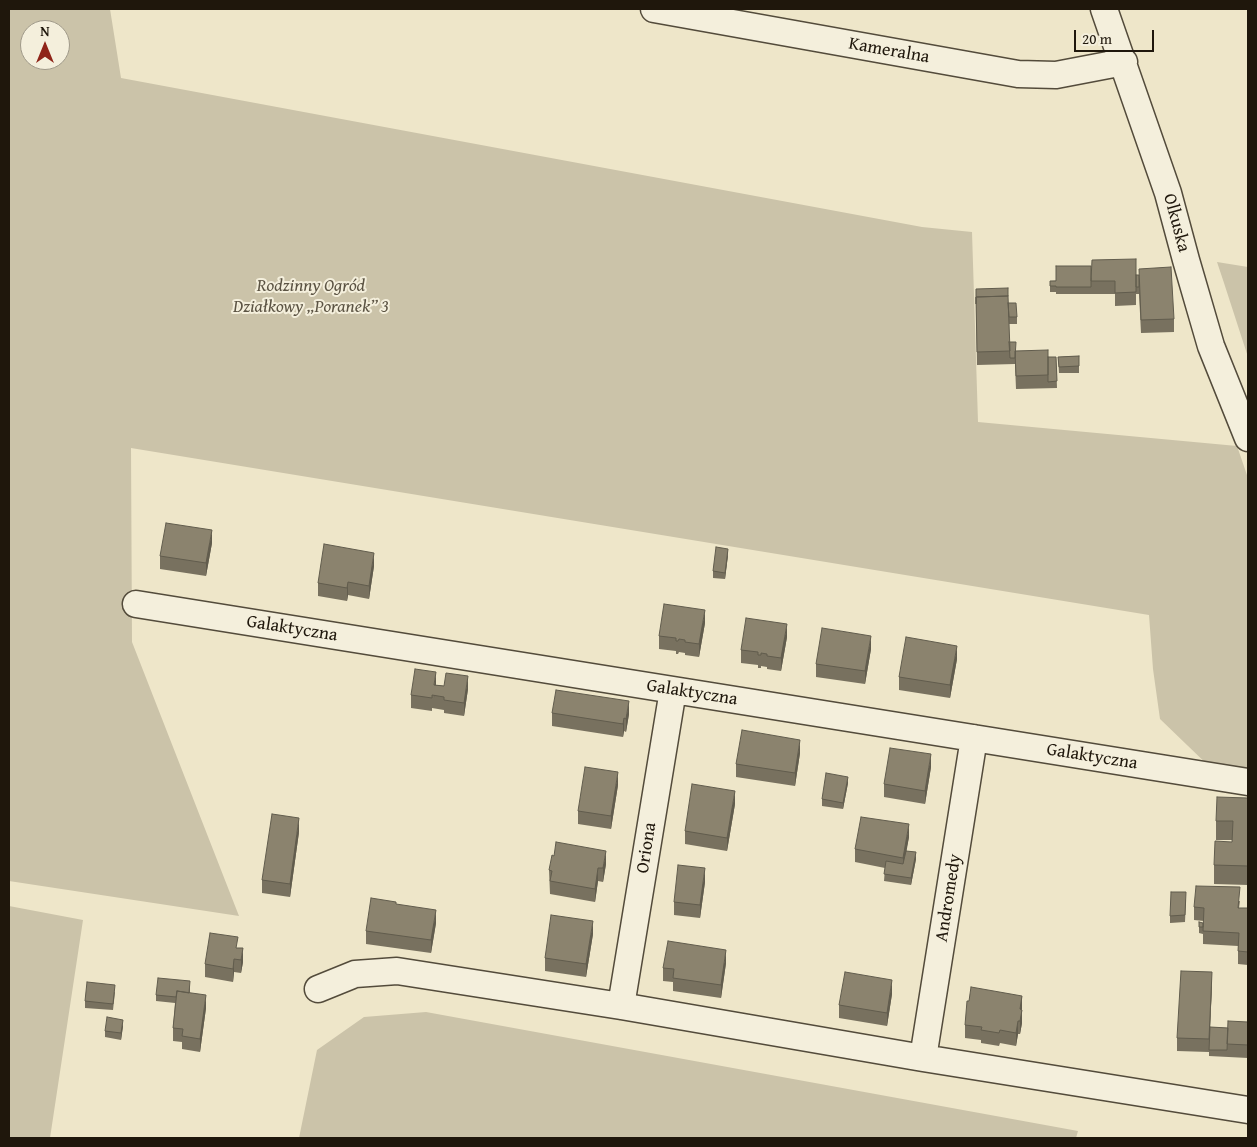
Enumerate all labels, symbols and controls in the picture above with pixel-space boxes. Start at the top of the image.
north arrow [20,20,70,70]
scale bar [1077,20,1157,52]
text: N [40,21,50,41]
text: 20 m [1082,28,1112,49]
street label: Kameralna [847,33,931,69]
street label: Olkuska [1158,191,1194,255]
park label: Rodzinny Ogród Działkowy „Poranek” 3 [233,275,389,318]
street label: Galaktyczna [245,611,339,647]
street label: Galaktyczna [645,675,739,711]
street label: Galaktyczna [1045,739,1139,775]
street label: Oriona [632,821,662,875]
street label: Andromedy [931,853,967,943]

